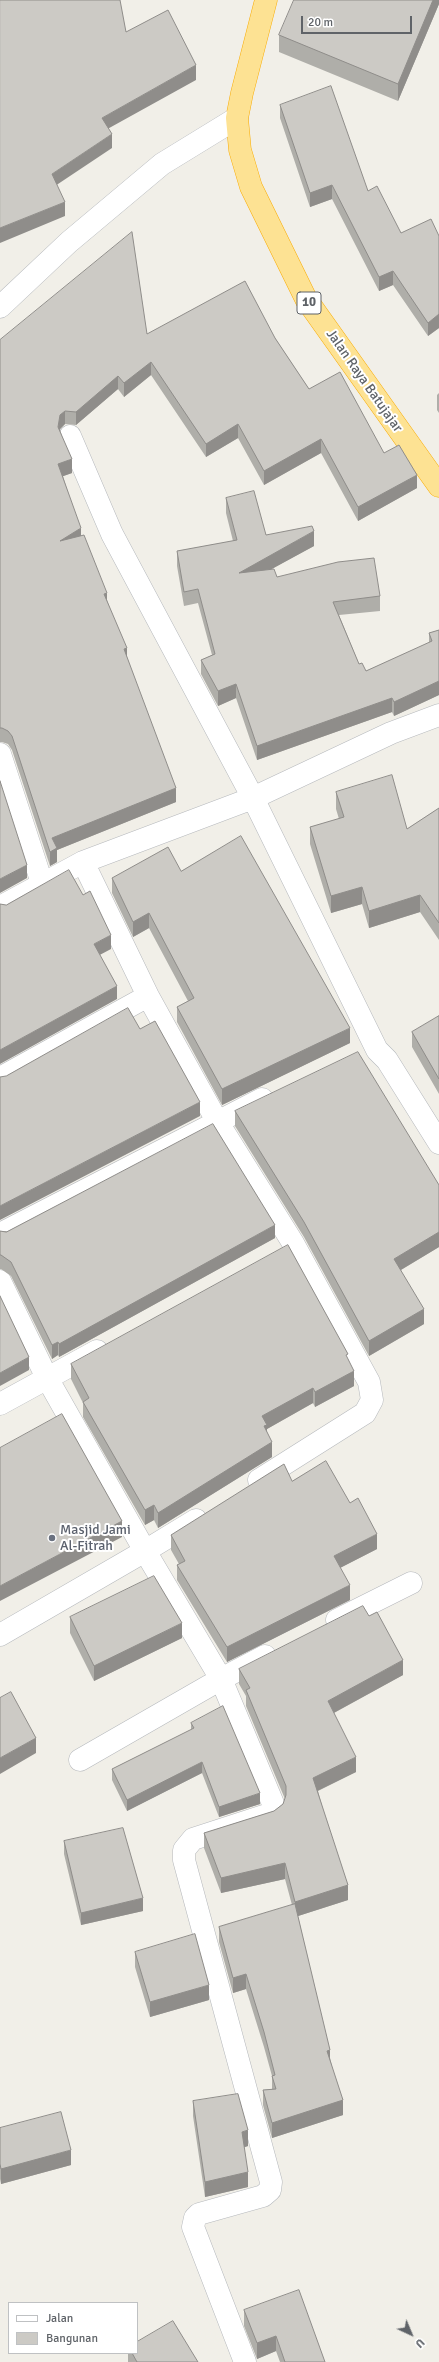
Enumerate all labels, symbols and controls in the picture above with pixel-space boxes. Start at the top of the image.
scale bar [303,8,414,34]
text: 20 m [308,15,333,30]
road number: 10 [297,292,321,314]
street label: Jalan Raya Batujajar [322,326,406,436]
place label: Masjid Jami Al-Fitrah [60,1522,131,1554]
marker: Masjid Jami Al-Fitrah [47,1533,57,1543]
legend [8,2302,138,2354]
text: Jalan [46,2311,73,2326]
north arrow [391,2314,431,2354]
text: Bangunan [46,2331,98,2346]
text: U [413,2336,427,2350]

